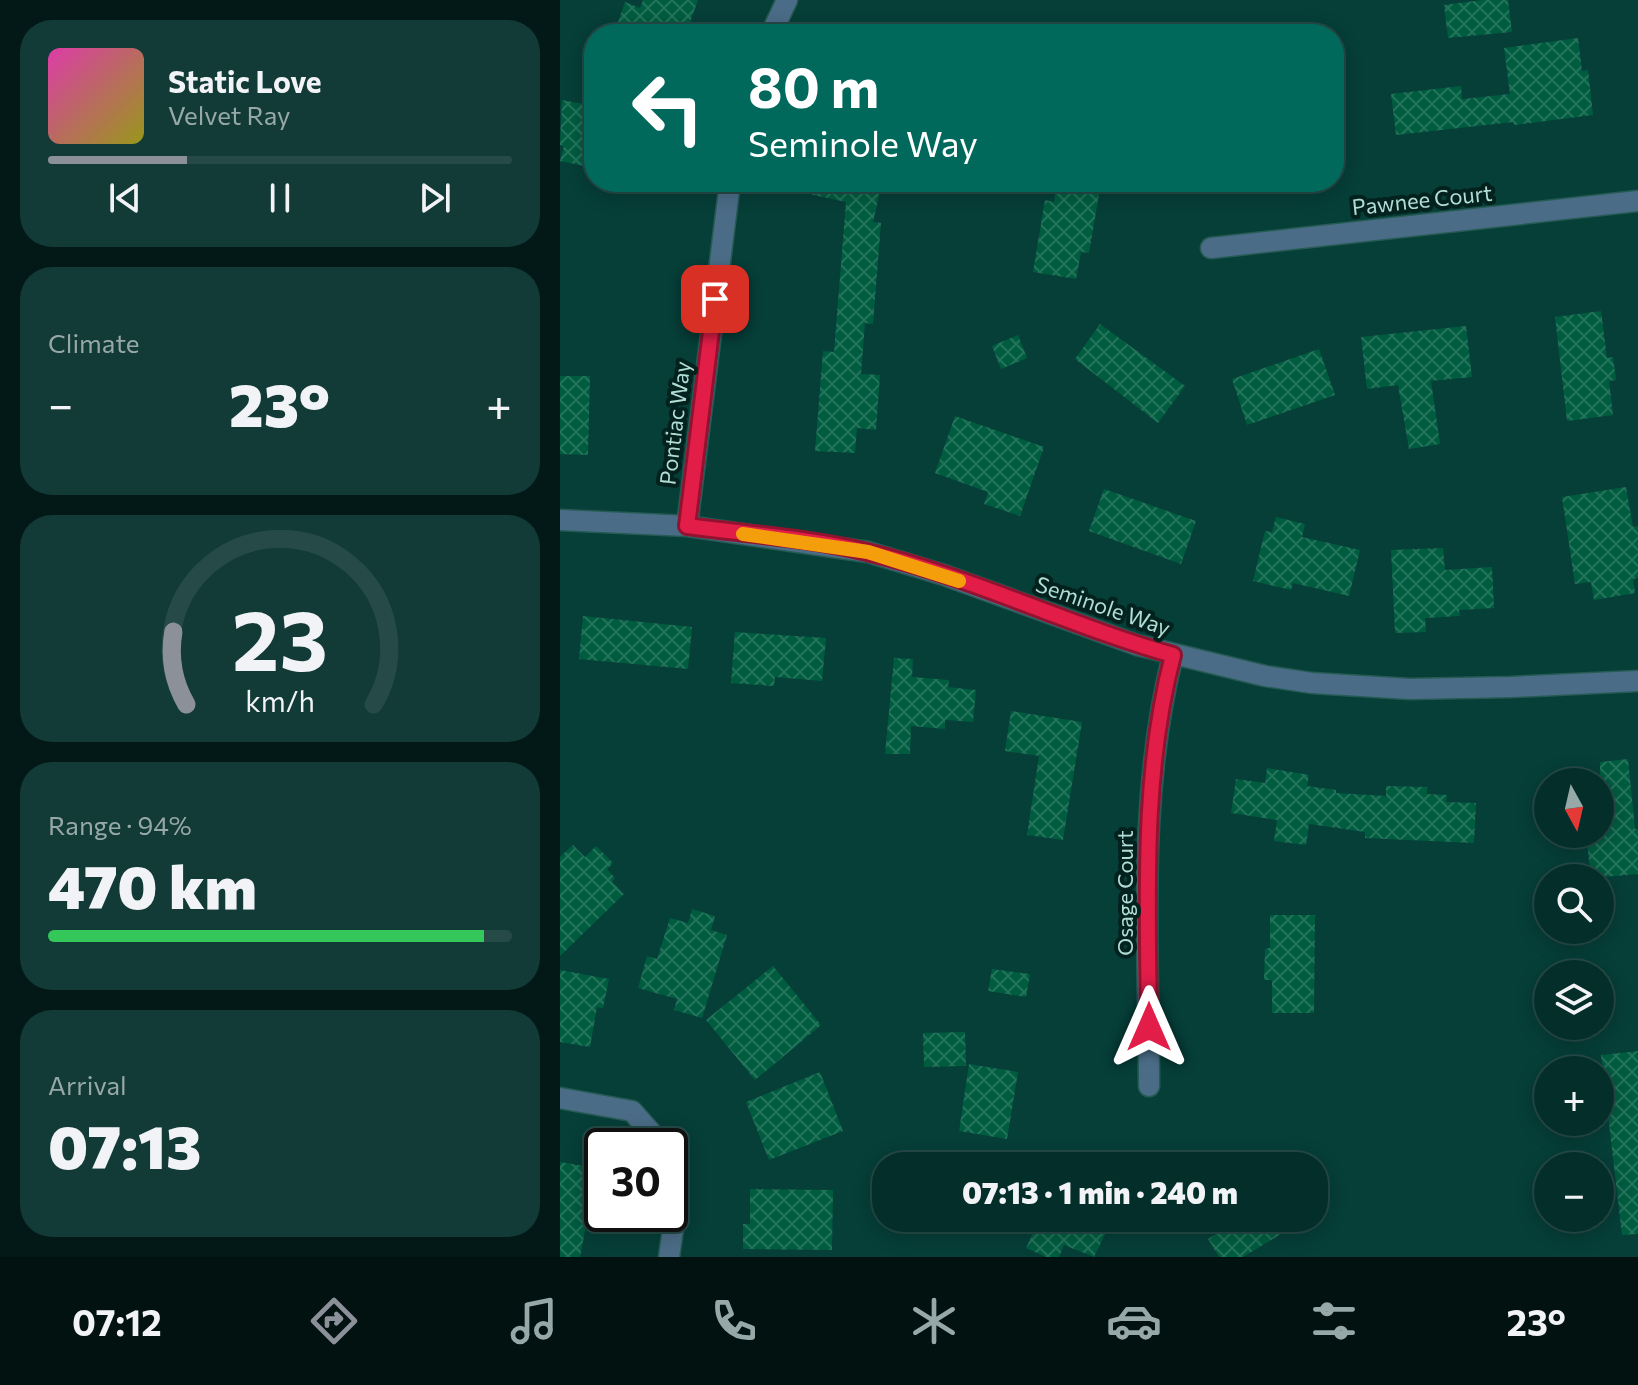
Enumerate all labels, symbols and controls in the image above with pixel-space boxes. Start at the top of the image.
text: 80 m [748,51,879,120]
icon: left [616,56,720,160]
text: Static Love [168,62,322,99]
text: Velvet Ray [168,99,291,130]
text: Seminole Way [748,120,978,164]
icon: previous [103,176,147,220]
icon: pause [258,176,302,220]
icon: next [413,176,457,220]
street label: Pawnee Court [1350,179,1493,220]
pin [681,265,749,333]
icon: arrive [693,277,737,321]
text: Climate [48,327,140,358]
street label: Pontiac Way [654,360,695,486]
text: 23° [229,366,330,439]
text: − [48,376,73,430]
text: + [486,376,512,430]
street label: Seminole Way [1032,570,1174,641]
text: 23 [232,585,328,687]
text: km/h [245,683,315,718]
north arrow [1534,768,1614,848]
map controls [1534,768,1614,1232]
text: Range · 94% [48,809,192,840]
street label: Osage Court [1111,830,1138,956]
text: 470 km [48,848,257,921]
button: search [1534,864,1614,944]
button: layers [1534,960,1614,1040]
position arrow [1107,985,1191,1069]
button: + [1534,1056,1614,1136]
text: Arrival [48,1069,127,1100]
text: 07:13 [48,1108,201,1181]
speed limit sign: 30 [584,1128,688,1232]
button: − [1534,1152,1614,1232]
text: 07:13 · 1 min · 240 m [962,1173,1238,1210]
icon: directions [306,1293,362,1349]
icon: music [506,1293,562,1349]
icon: phone [706,1293,762,1349]
icon: climate [906,1293,962,1349]
icon: car [1106,1293,1162,1349]
icon: filters [1306,1293,1362,1349]
text: 07:12 [72,1299,162,1343]
text: 23° [1506,1299,1566,1343]

